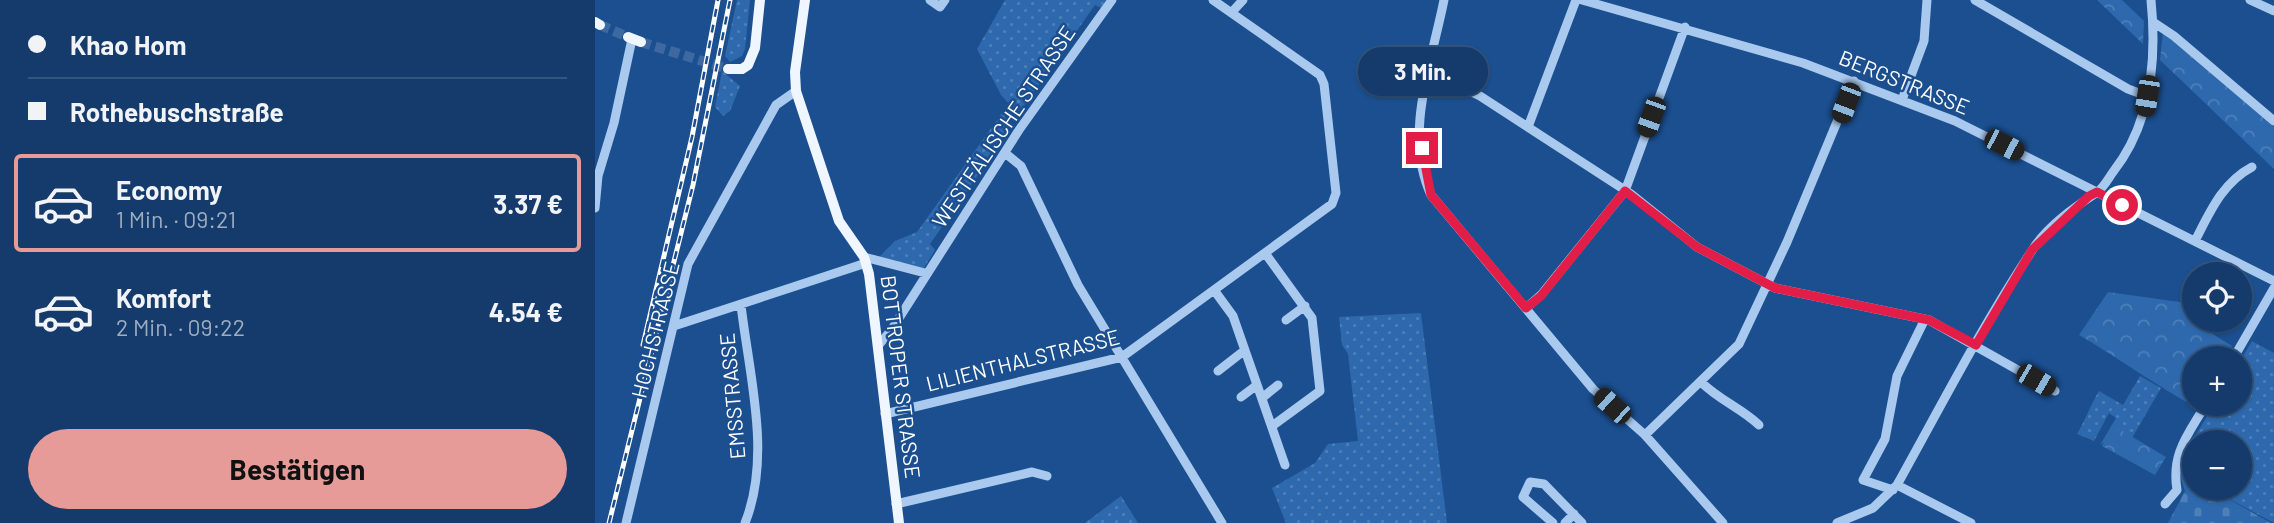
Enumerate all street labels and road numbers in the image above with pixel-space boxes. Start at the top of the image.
street label: WESTFÄLISCHE STRASSE [926,21,1080,232]
street label: BERGSTRASSE [1836,44,1973,119]
street label: HOCHSTRASSE [625,259,684,401]
street label: BOTTROPER STRASSE [877,274,926,480]
street label: LILIENTHALSTRASSE [923,323,1122,396]
street label: EMSSTRASSE [714,332,749,460]

